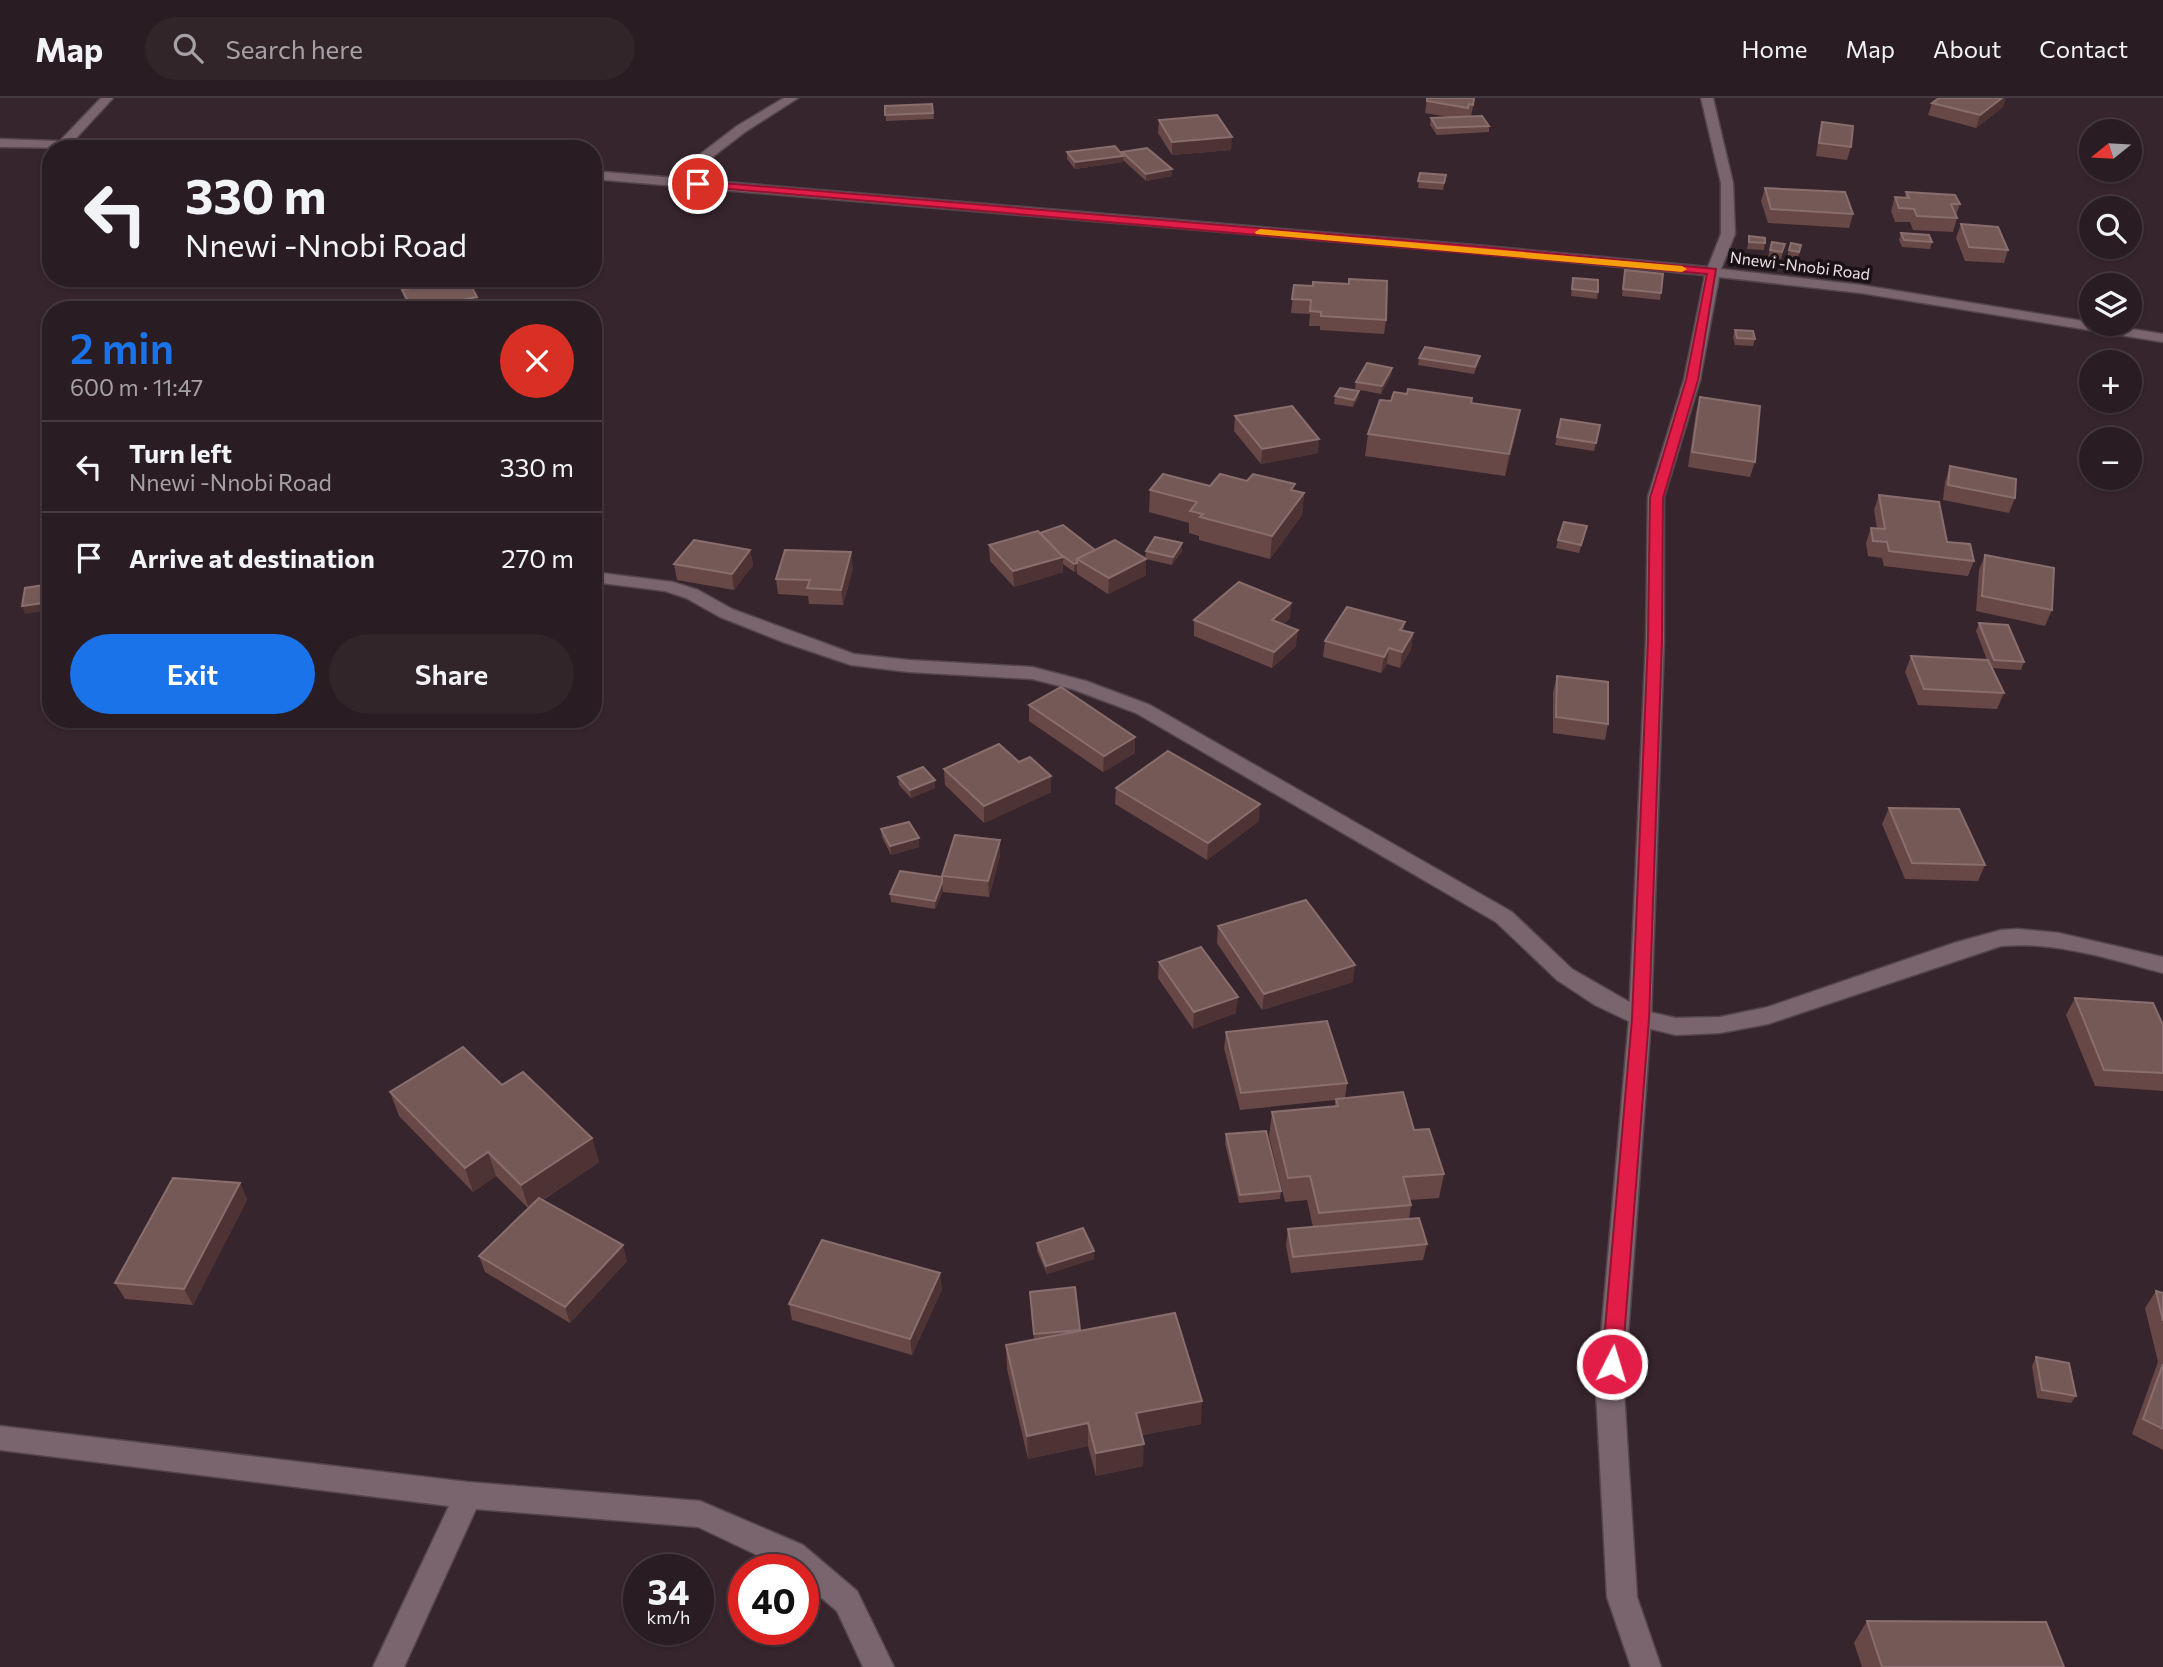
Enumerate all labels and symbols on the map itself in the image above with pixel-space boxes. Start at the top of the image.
north arrow [2079,119,2142,182]
pin [668,154,728,214]
street label: Nnewi -Nnobi Road [1729,247,1871,283]
position arrow [1575,1327,1649,1401]
speed limit sign: 40 [728,1554,819,1645]

